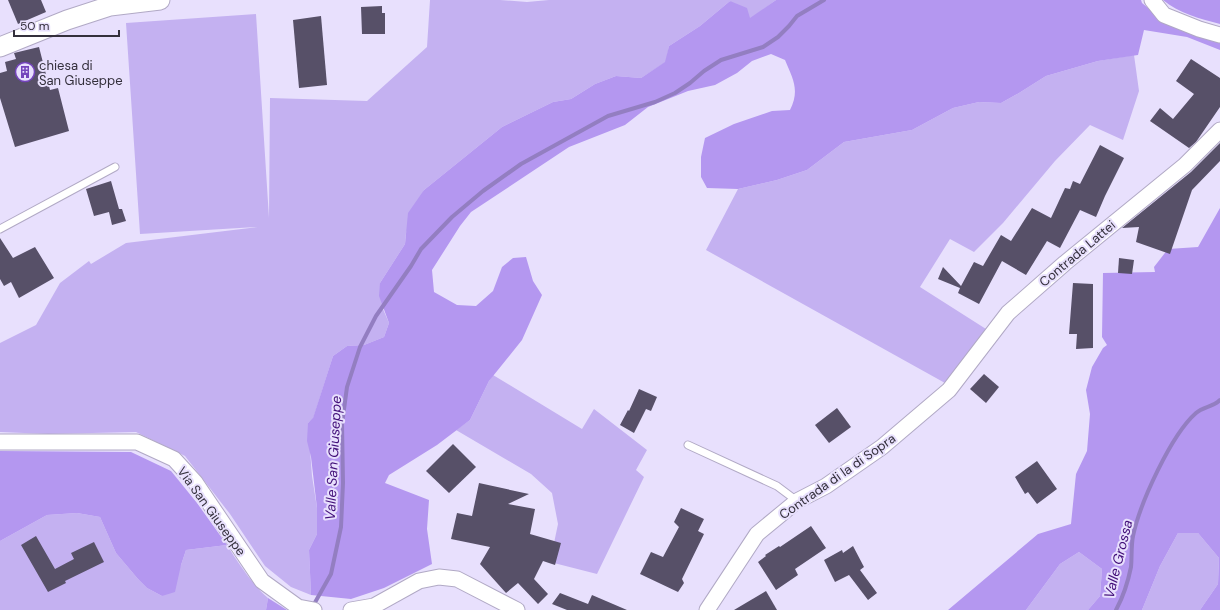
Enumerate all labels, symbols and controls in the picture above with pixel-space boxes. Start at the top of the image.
scale bar [14,12,119,38]
text: 50 m [20,18,49,34]
place label: chiesa di San Giuseppe [39,57,123,89]
building icon: chiesa di San Giuseppe [14,61,36,83]
street label: Contrada Lattei [1036,217,1119,290]
water label: Valle San Giuseppe [321,395,345,521]
street label: Contrada di la di Sopra [776,430,899,523]
street label: Via San Giuseppe [174,463,250,559]
water label: Valle Grossa [1100,518,1137,600]

